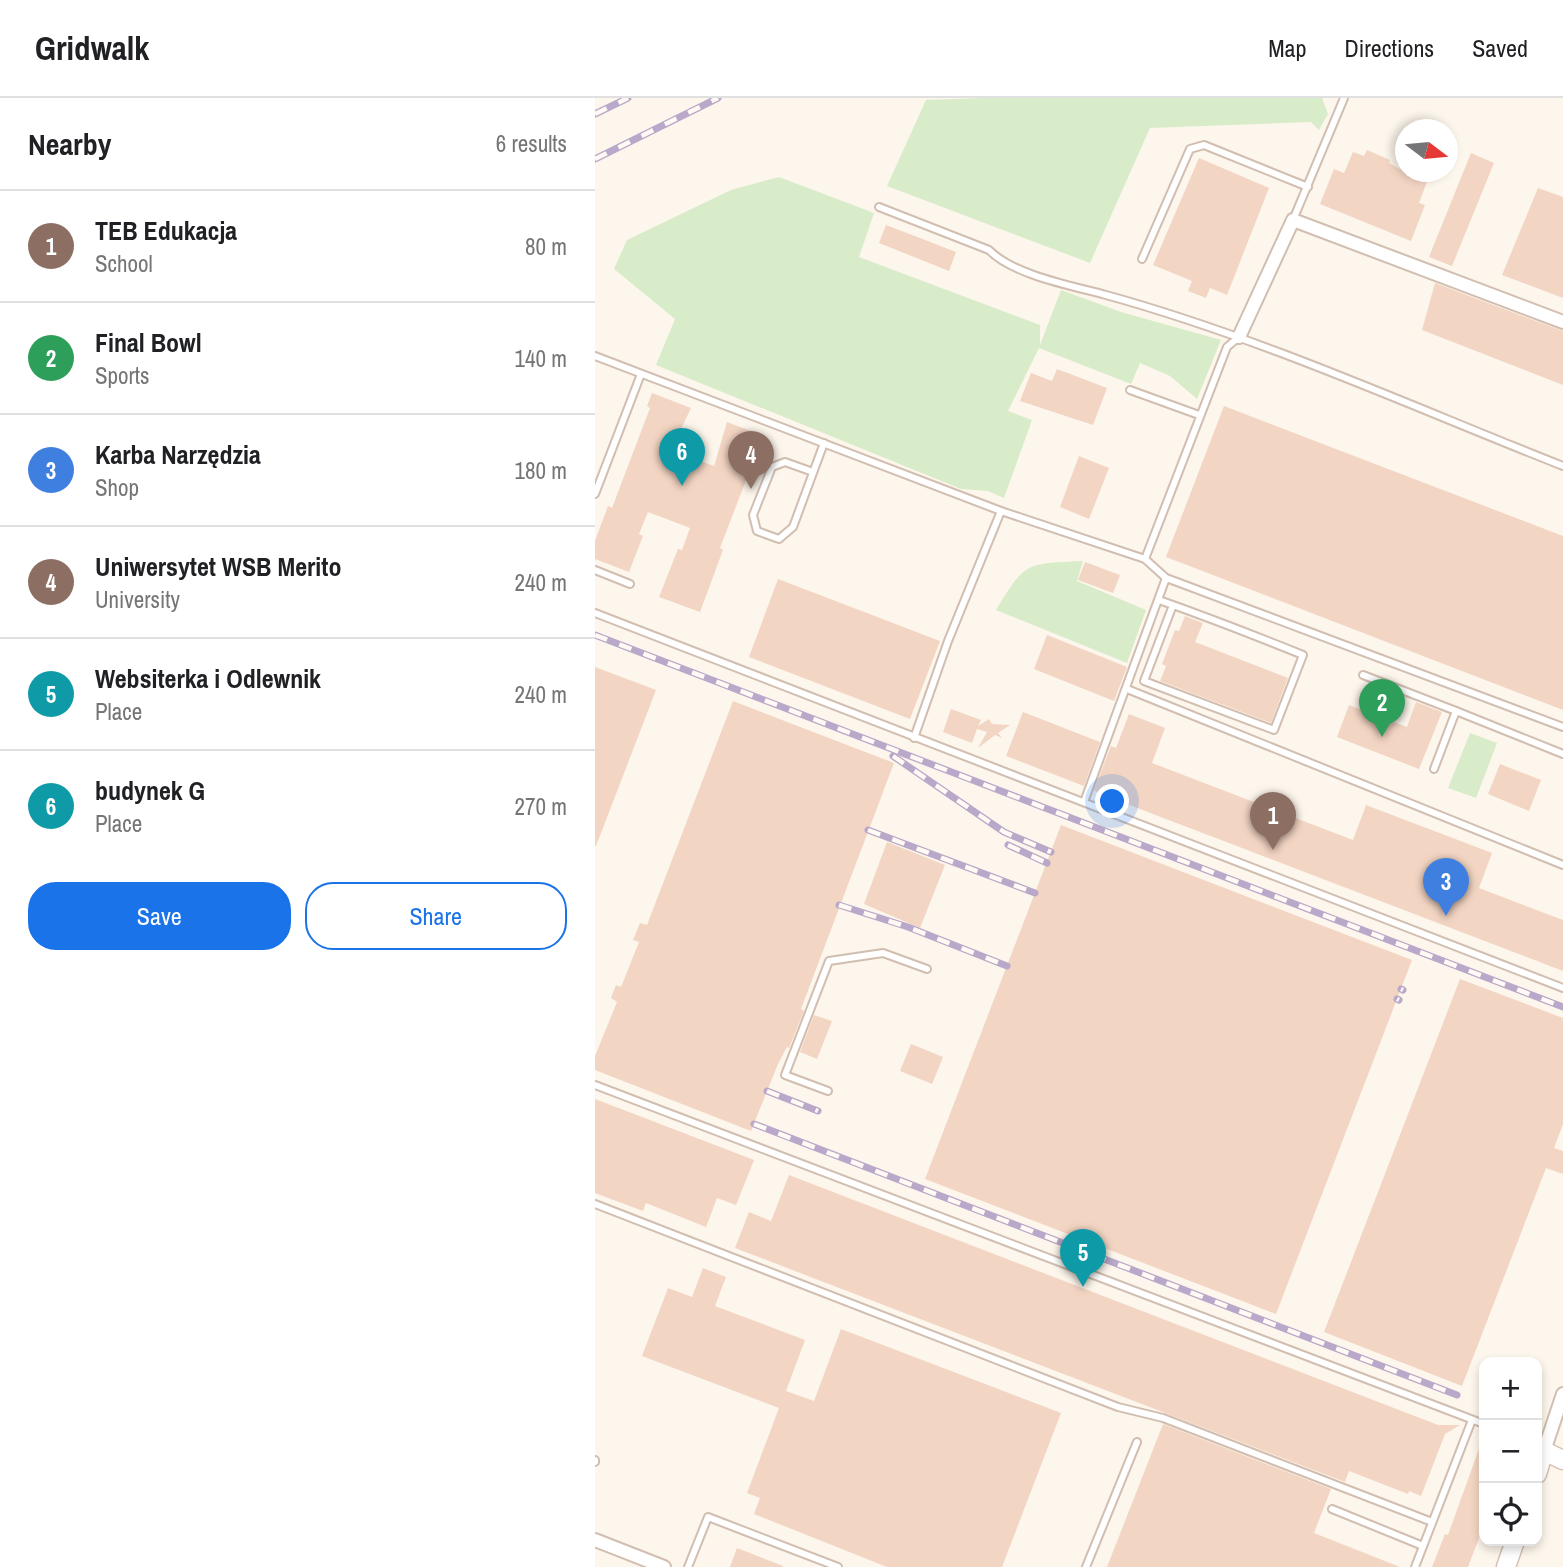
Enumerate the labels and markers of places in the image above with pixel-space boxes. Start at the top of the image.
pin: 6 [659,428,705,486]
pin: 4 [728,431,774,489]
pin: 2 [1359,679,1405,737]
pin: 1 [1250,792,1296,850]
pin: 3 [1423,858,1469,916]
pin: 5 [1060,1229,1106,1287]

